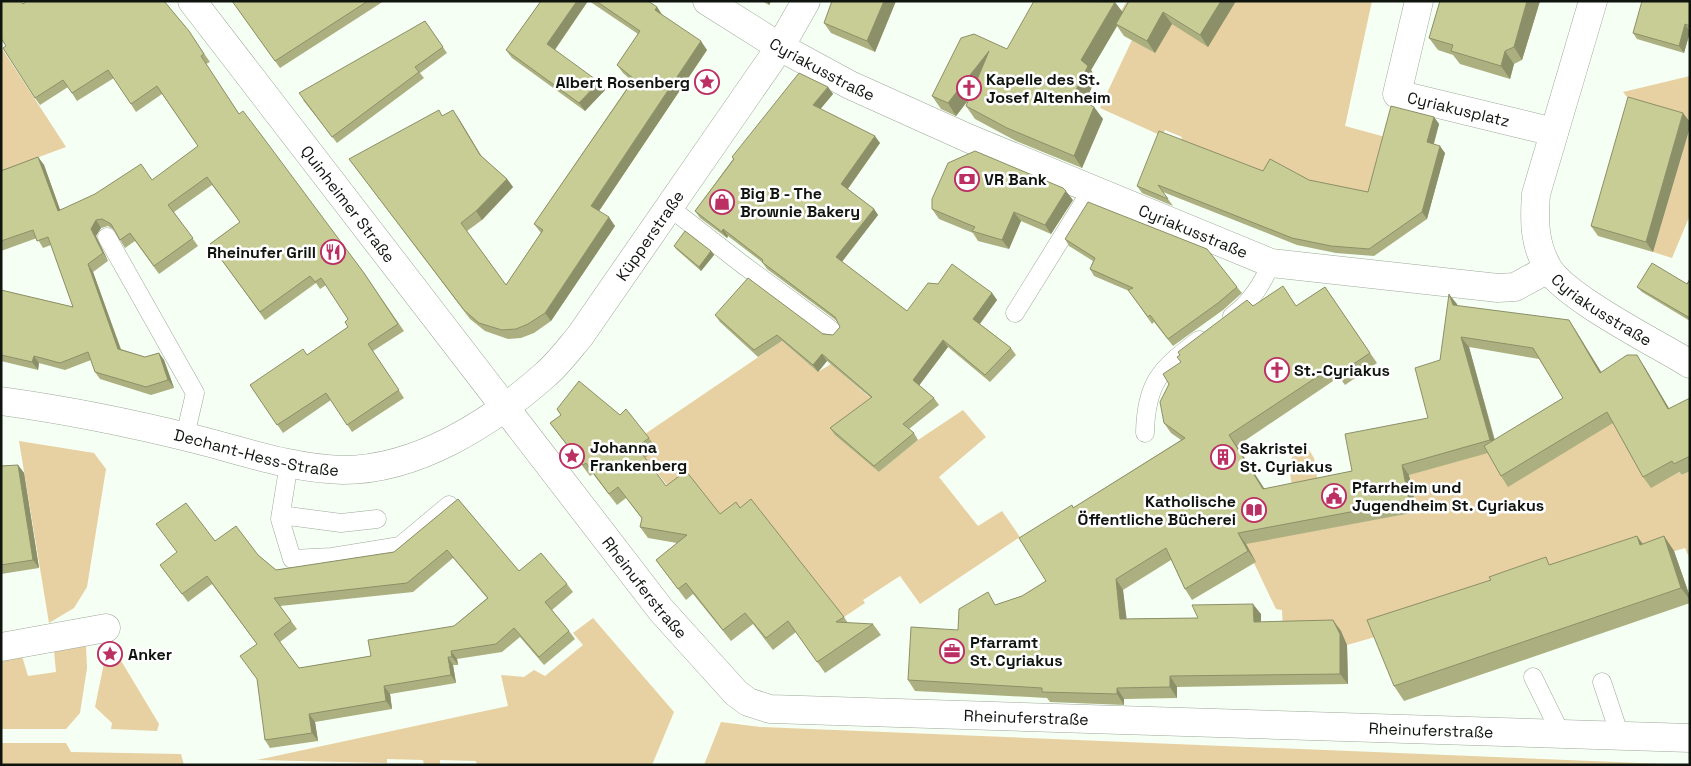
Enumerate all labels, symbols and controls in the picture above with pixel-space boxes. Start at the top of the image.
street label: Cyriakusstraße [765,33,878,106]
place icon: Albert Rosenberg [694,69,720,95]
place label: Kapelle des St. Josef Altenheim [986,69,1111,108]
place label: Albert Rosenberg [555,72,690,93]
church icon: Kapelle des St. Josef Altenheim [956,75,982,101]
street label: Cyriakusplatz [1405,87,1512,132]
street label: Quinheimer Straße [296,141,400,267]
bank icon: VR Bank [954,166,980,192]
place label: VR Bank [984,169,1047,190]
place label: Big B - The Brownie Bakery [740,183,860,222]
street label: Küpperstraße [611,186,689,285]
shop icon: Big B - The Brownie Bakery [709,189,735,215]
street label: Cyriakusstraße [1135,200,1251,263]
restaurant icon: Rheinufer Grill [320,239,346,265]
place label: Rheinufer Grill [207,242,316,263]
street label: Cyriakusstraße [1547,269,1655,351]
church icon: St.-Cyriakus [1264,357,1290,383]
place label: St.-Cyriakus [1294,360,1390,381]
street label: Dechant-Hess-Straße [172,424,339,481]
place label: Johanna Frankenberg [590,437,687,476]
place label: Sakristei St. Cyriakus [1240,438,1333,477]
place icon: Johanna Frankenberg [559,443,585,469]
building icon: Sakristei St. Cyriakus [1210,444,1236,470]
place label: Pfarrheim und Jugendheim St. Cyriakus [1352,477,1544,516]
public building icon: Pfarrheim und Jugendheim St. Cyriakus [1321,483,1347,509]
place label: Katholische Öffentliche Bücherei [1078,491,1236,530]
library icon: Katholische Öffentliche Bücherei [1241,497,1267,523]
street label: Rheinuferstraße [597,532,692,643]
place label: Pfarramt St. Cyriakus [970,632,1063,671]
office icon: Pfarramt St. Cyriakus [939,638,965,664]
place icon: Anker [97,641,123,667]
place label: Anker [128,644,172,665]
street label: Rheinuferstraße [963,705,1089,730]
street label: Rheinuferstraße [1368,718,1494,743]

